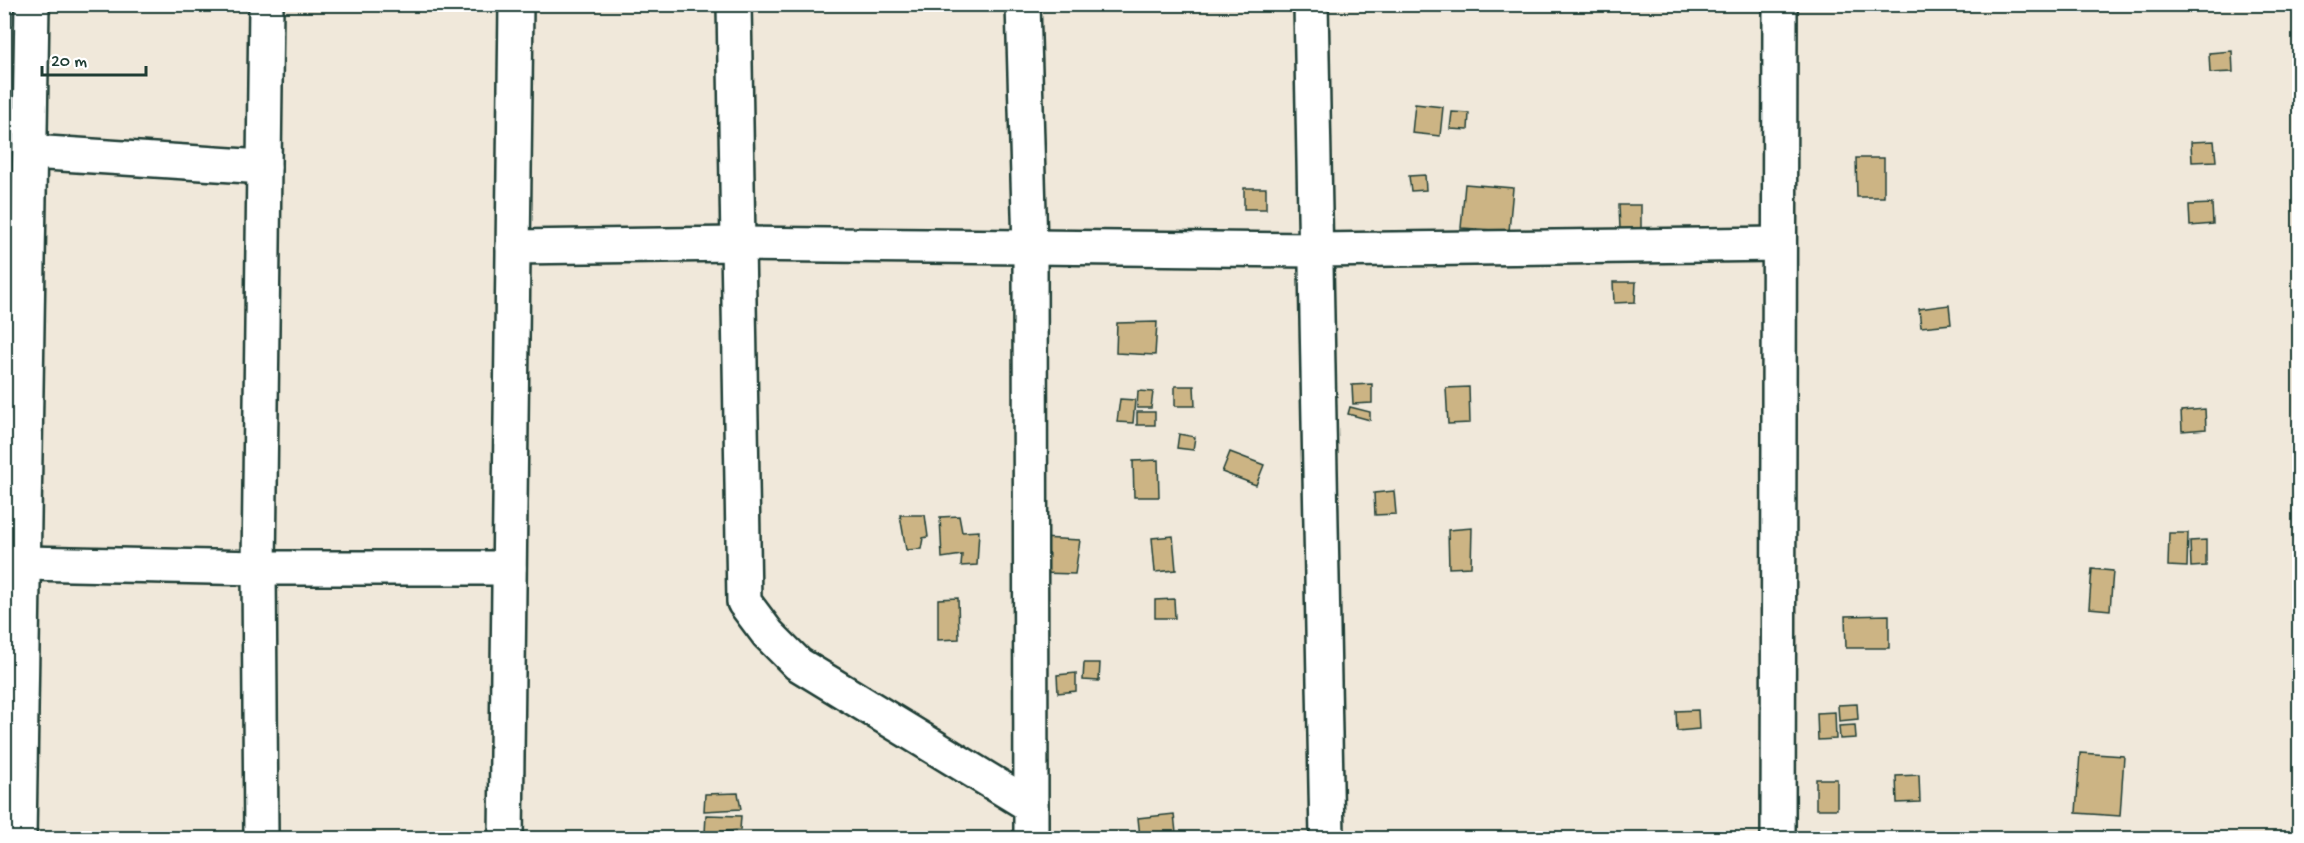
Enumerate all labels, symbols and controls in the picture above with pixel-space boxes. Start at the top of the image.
scale bar [42,39,146,77]
text: 20 m [51,52,87,73]

